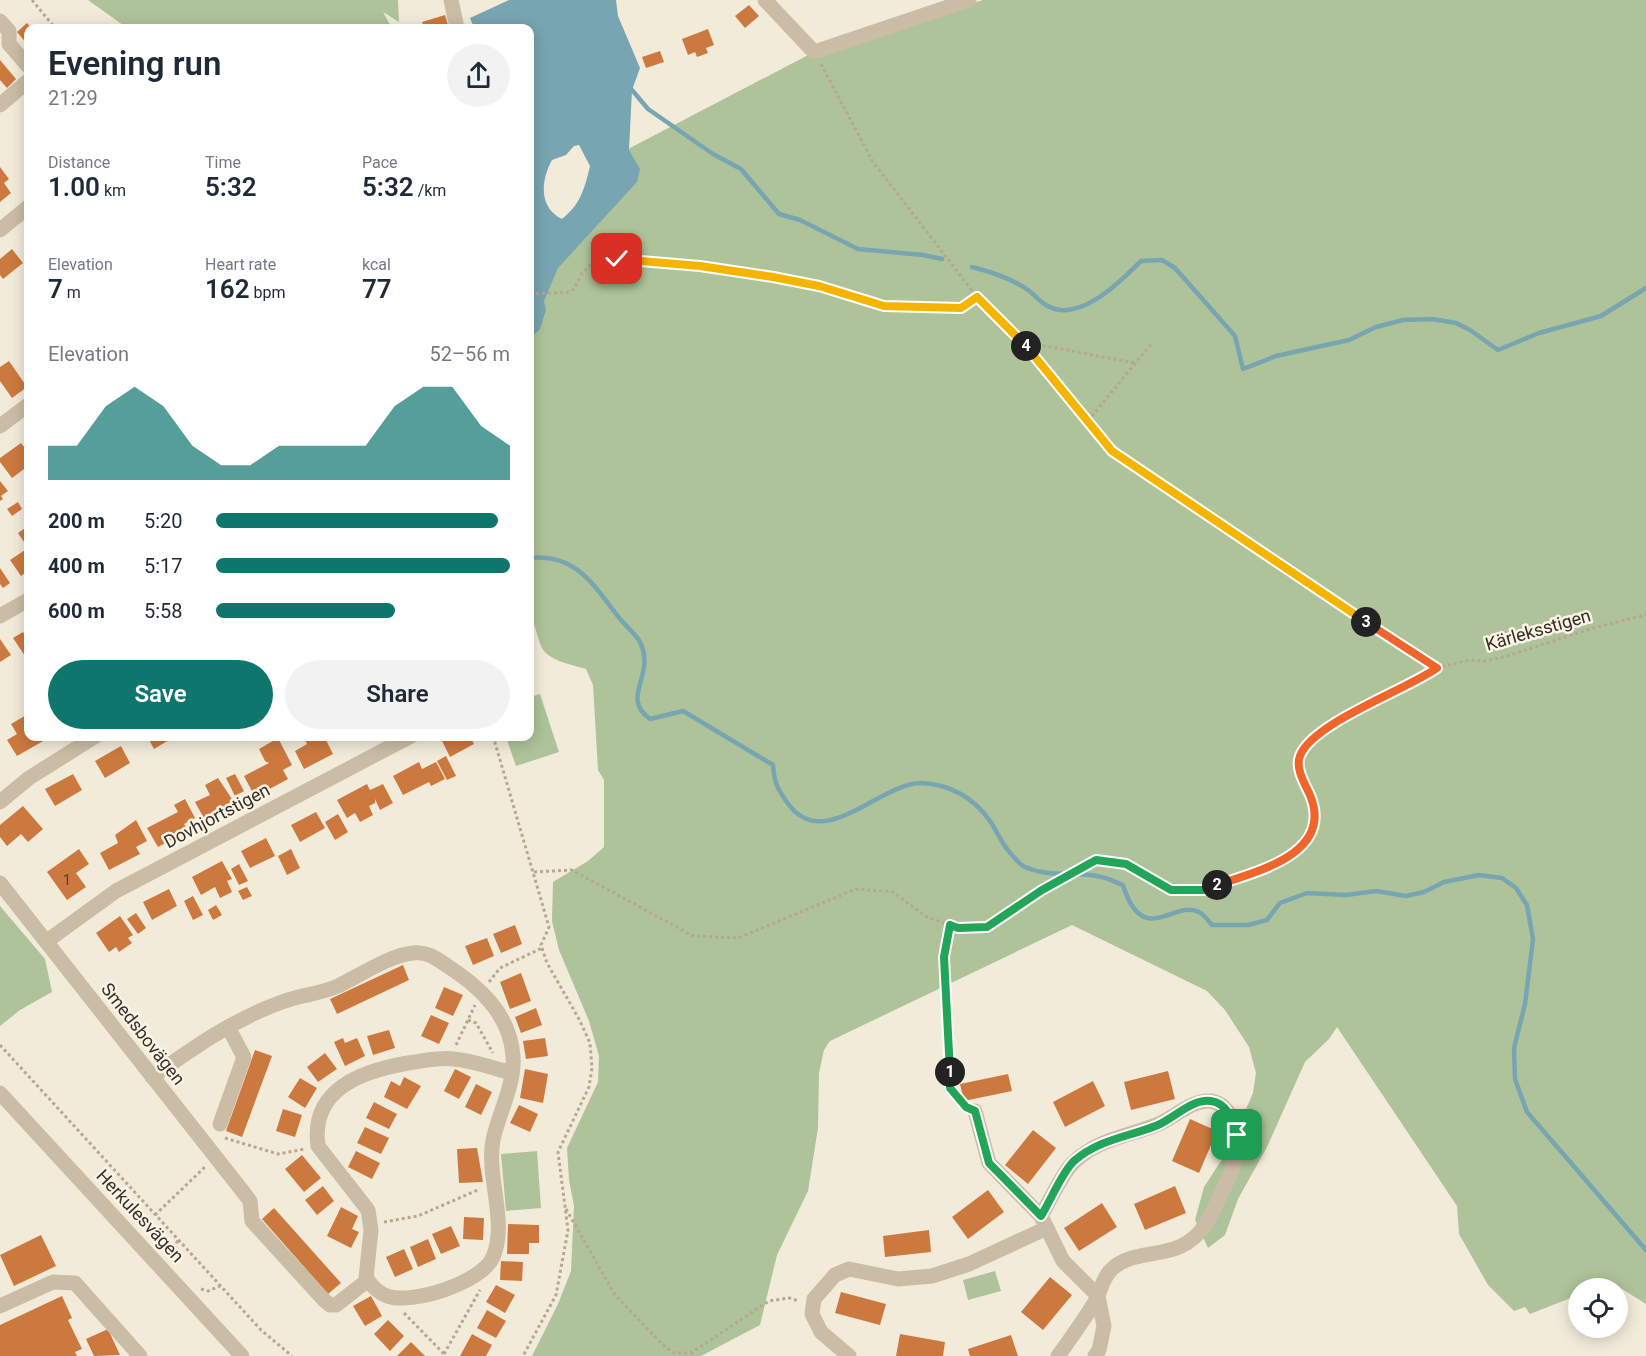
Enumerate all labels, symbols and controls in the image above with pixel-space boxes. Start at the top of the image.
text: Evening run [48,44,221,83]
button: share [447,44,510,107]
text: 21:29 [48,86,98,110]
text: Distance [48,153,110,172]
text: Time [205,153,241,172]
text: Pace [362,153,398,172]
text: 1.00 [48,172,100,202]
text: 5:32 [205,172,257,202]
text: 5:32 [362,172,414,202]
text: km [100,181,126,200]
text: /km [414,181,446,200]
pin [591,233,642,284]
icon: check [600,242,633,275]
text: Elevation [48,255,113,274]
text: Heart rate [205,255,276,274]
text: kcal [362,255,391,274]
text: 7 [48,274,63,304]
text: 162 [205,274,250,304]
text: 77 [362,274,392,304]
text: m [63,283,81,302]
text: bpm [250,283,286,302]
pin: 4 [1011,331,1041,361]
text: 4 [1021,336,1031,355]
text: Elevation [48,342,129,366]
text: 52–56 m [429,342,510,366]
text: 200 m [48,509,105,533]
text: 5:20 [144,509,183,533]
text: 400 m [48,554,105,578]
text: 5:17 [144,554,183,578]
text: 600 m [48,599,105,623]
text: 5:58 [144,599,183,623]
street label: Kärleksstigen [1483,604,1593,655]
pin: 3 [1351,607,1381,637]
text: 3 [1361,612,1371,631]
button: Save [48,660,273,729]
button: Share [285,660,510,729]
street label: Dovhjortstigen [160,779,273,852]
pin: 2 [1202,870,1232,900]
house number: 1 [63,871,71,889]
text: 2 [1212,875,1222,894]
street label: Smedsbovägen [97,979,190,1089]
pin: 1 [935,1057,965,1087]
text: 1 [945,1062,955,1081]
pin [1211,1109,1262,1160]
icon: arrive [1220,1118,1253,1151]
street label: Herkulesvägen [92,1165,189,1266]
map controls [1568,1278,1628,1338]
button: locate [1568,1278,1628,1338]

